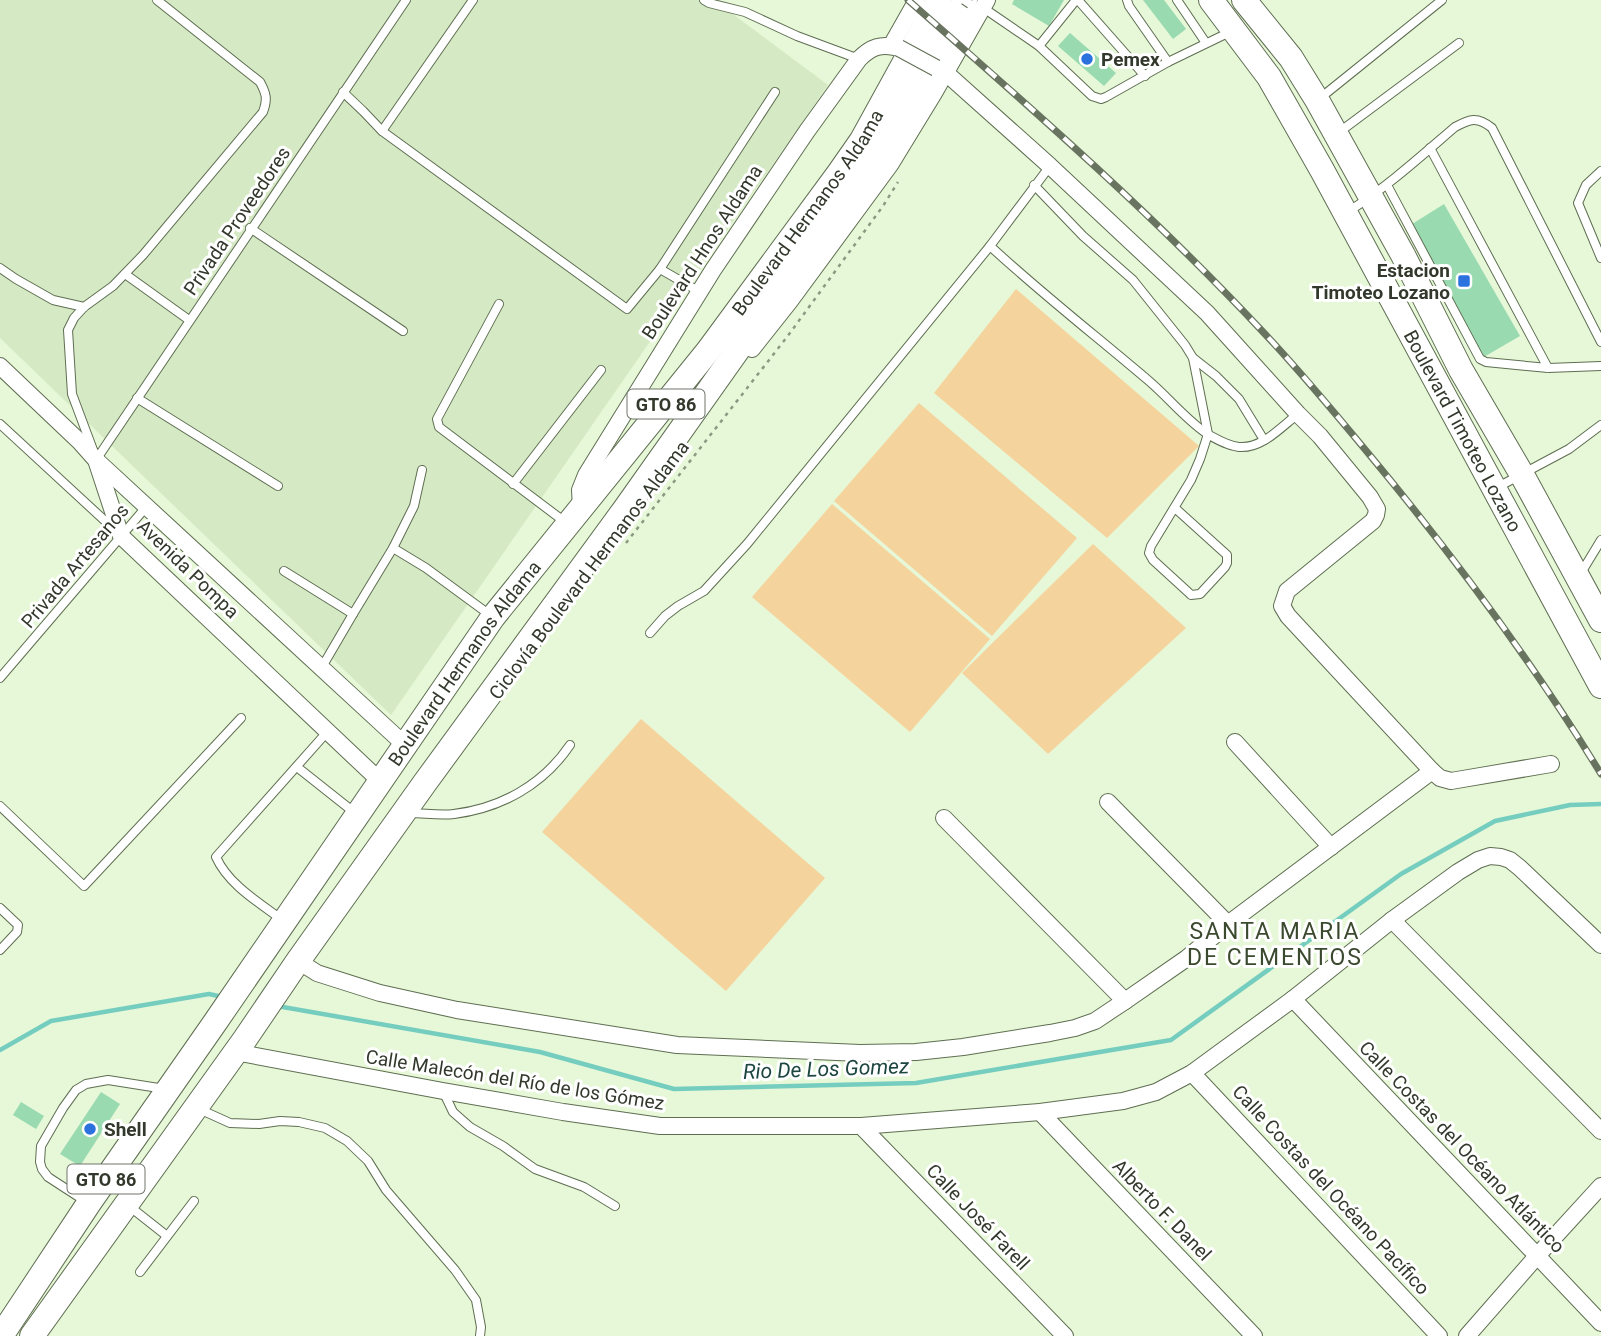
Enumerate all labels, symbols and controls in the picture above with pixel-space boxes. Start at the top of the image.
place label: Pemex [1101,48,1160,71]
marker: Pemex [1079,51,1095,67]
street label: Boulevard Hermanos Aldama [727,106,888,320]
street label: Privada Proveedores [179,142,295,300]
street label: Boulevard Hnos Aldama [637,160,767,344]
place label: Estacion Timoteo Lozano [1312,259,1450,304]
marker: Estacion Timoteo Lozano [1456,273,1472,289]
street label: Boulevard Timoteo Lozano [1399,326,1527,536]
road number: GTO 86 [628,390,704,418]
street label: Ciclovía Boulevard Hermanos Aldama [484,436,694,704]
street label: Privada Artesanos [16,499,134,633]
street label: Avenida Pompa [132,515,244,623]
street label: Boulevard Hermanos Aldama [383,556,545,770]
district label: SANTA MARIA DE CEMENTOS [1187,918,1363,971]
street label: Calle Costas del Océano Atlántico [1354,1036,1570,1258]
street label: Calle Malecón del Río de los Gómez [364,1045,666,1115]
water label: Rio De Los Gomez [743,1054,909,1084]
street label: Calle Costas del Océano Pacífico [1228,1080,1434,1300]
place label: Shell [104,1118,147,1141]
marker: Shell [82,1121,98,1137]
street label: Alberto F. Danel [1108,1154,1216,1266]
street label: Calle José Farell [922,1159,1034,1275]
road number: GTO 86 [68,1164,144,1194]

